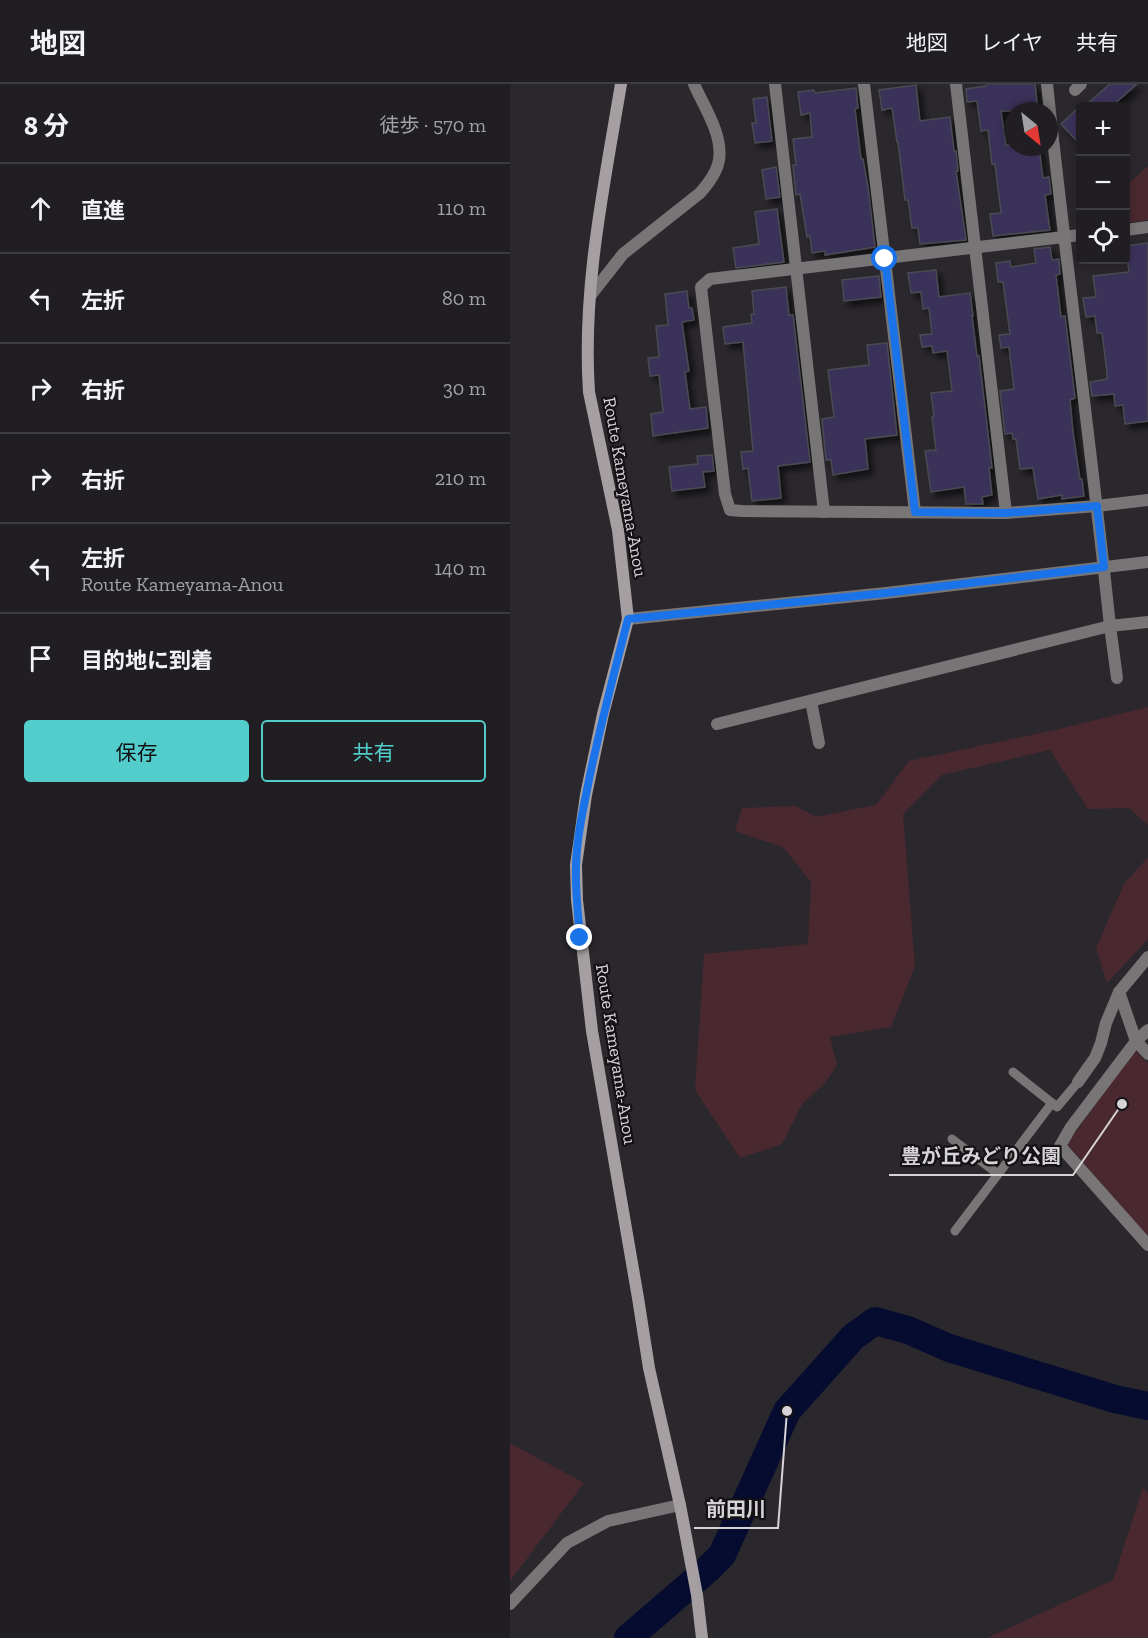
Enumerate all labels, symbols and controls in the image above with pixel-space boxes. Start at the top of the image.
text: 地図 [30,27,86,60]
text: 地図 [906,30,948,55]
text: レイヤ [981,30,1043,55]
text: 共有 [1076,30,1118,55]
north arrow [1004,102,1058,156]
map controls [1076,102,1130,264]
button: + [1076,102,1130,156]
text: 8 分 [24,110,69,142]
text: 徒歩 · 570 m [380,113,486,137]
button: − [1076,156,1130,210]
icon: ahead [24,192,57,225]
text: 110 m [437,196,486,220]
text: 直進 [81,197,125,224]
button: locate [1076,210,1130,264]
route start [871,245,897,271]
icon: left [24,282,57,315]
text: 80 m [442,286,486,310]
text: 左折 [81,287,125,314]
icon: right [24,372,57,405]
text: 30 m [443,376,486,400]
text: 右折 [81,377,125,404]
street label: Route Kameyama-Anou [598,395,652,579]
icon: right [24,462,57,495]
text: 210 m [435,466,486,490]
text: 右折 [81,467,125,494]
text: 左折 [81,545,125,572]
icon: left [24,552,57,585]
text: 140 m [434,556,486,580]
text: Route Kameyama-Anou [81,572,284,596]
icon: arrive [24,642,57,675]
text: 目的地に到着 [81,647,213,674]
button: 保存 [24,720,249,782]
button: 共有 [261,720,486,782]
route end [566,924,592,950]
street label: Route Kameyama-Anou [591,962,641,1146]
callout: 豊が丘みどり公園 [889,1137,1073,1175]
text: 豊が丘みどり公園 [901,1144,1061,1168]
callout: 前田川 [694,1490,778,1528]
text: 前田川 [706,1497,766,1521]

